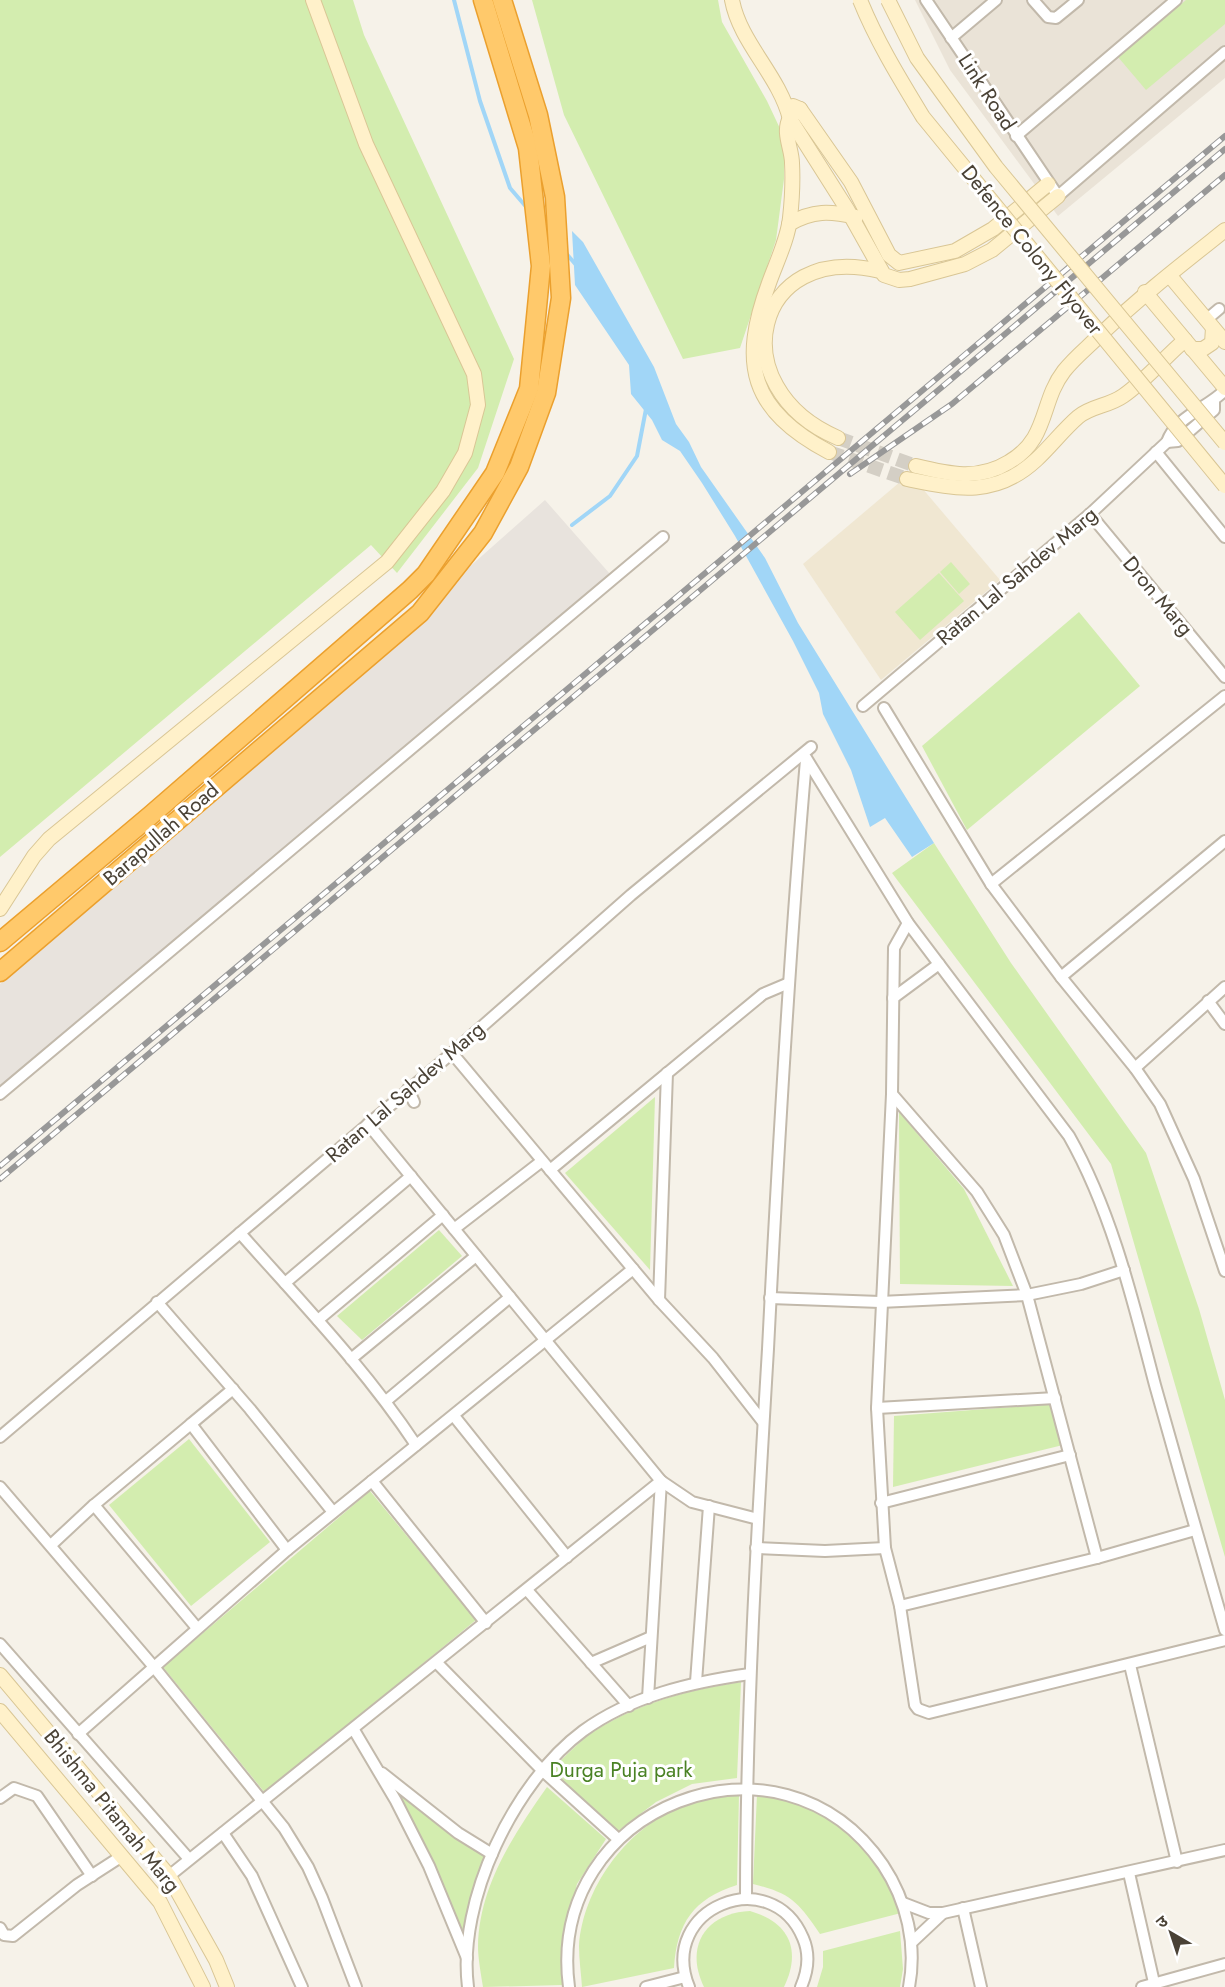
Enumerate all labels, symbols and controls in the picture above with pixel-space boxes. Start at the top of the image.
street label: Link Road [951,47,1023,137]
street label: Defence Colony Flyover [954,159,1111,342]
street label: Ratan Lal Sahdev Marg [930,500,1104,652]
street label: Dron Marg [1116,550,1200,642]
street label: Barapullah Road [97,775,225,893]
street label: Ratan Lal Sahdev Marg [319,1015,491,1169]
street label: Bhishma Pitamah Marg [37,1723,187,1899]
park label: Durga Puja park [550,1755,693,1785]
north arrow [1141,1903,1201,1963]
text: उ [1151,1909,1173,1934]

